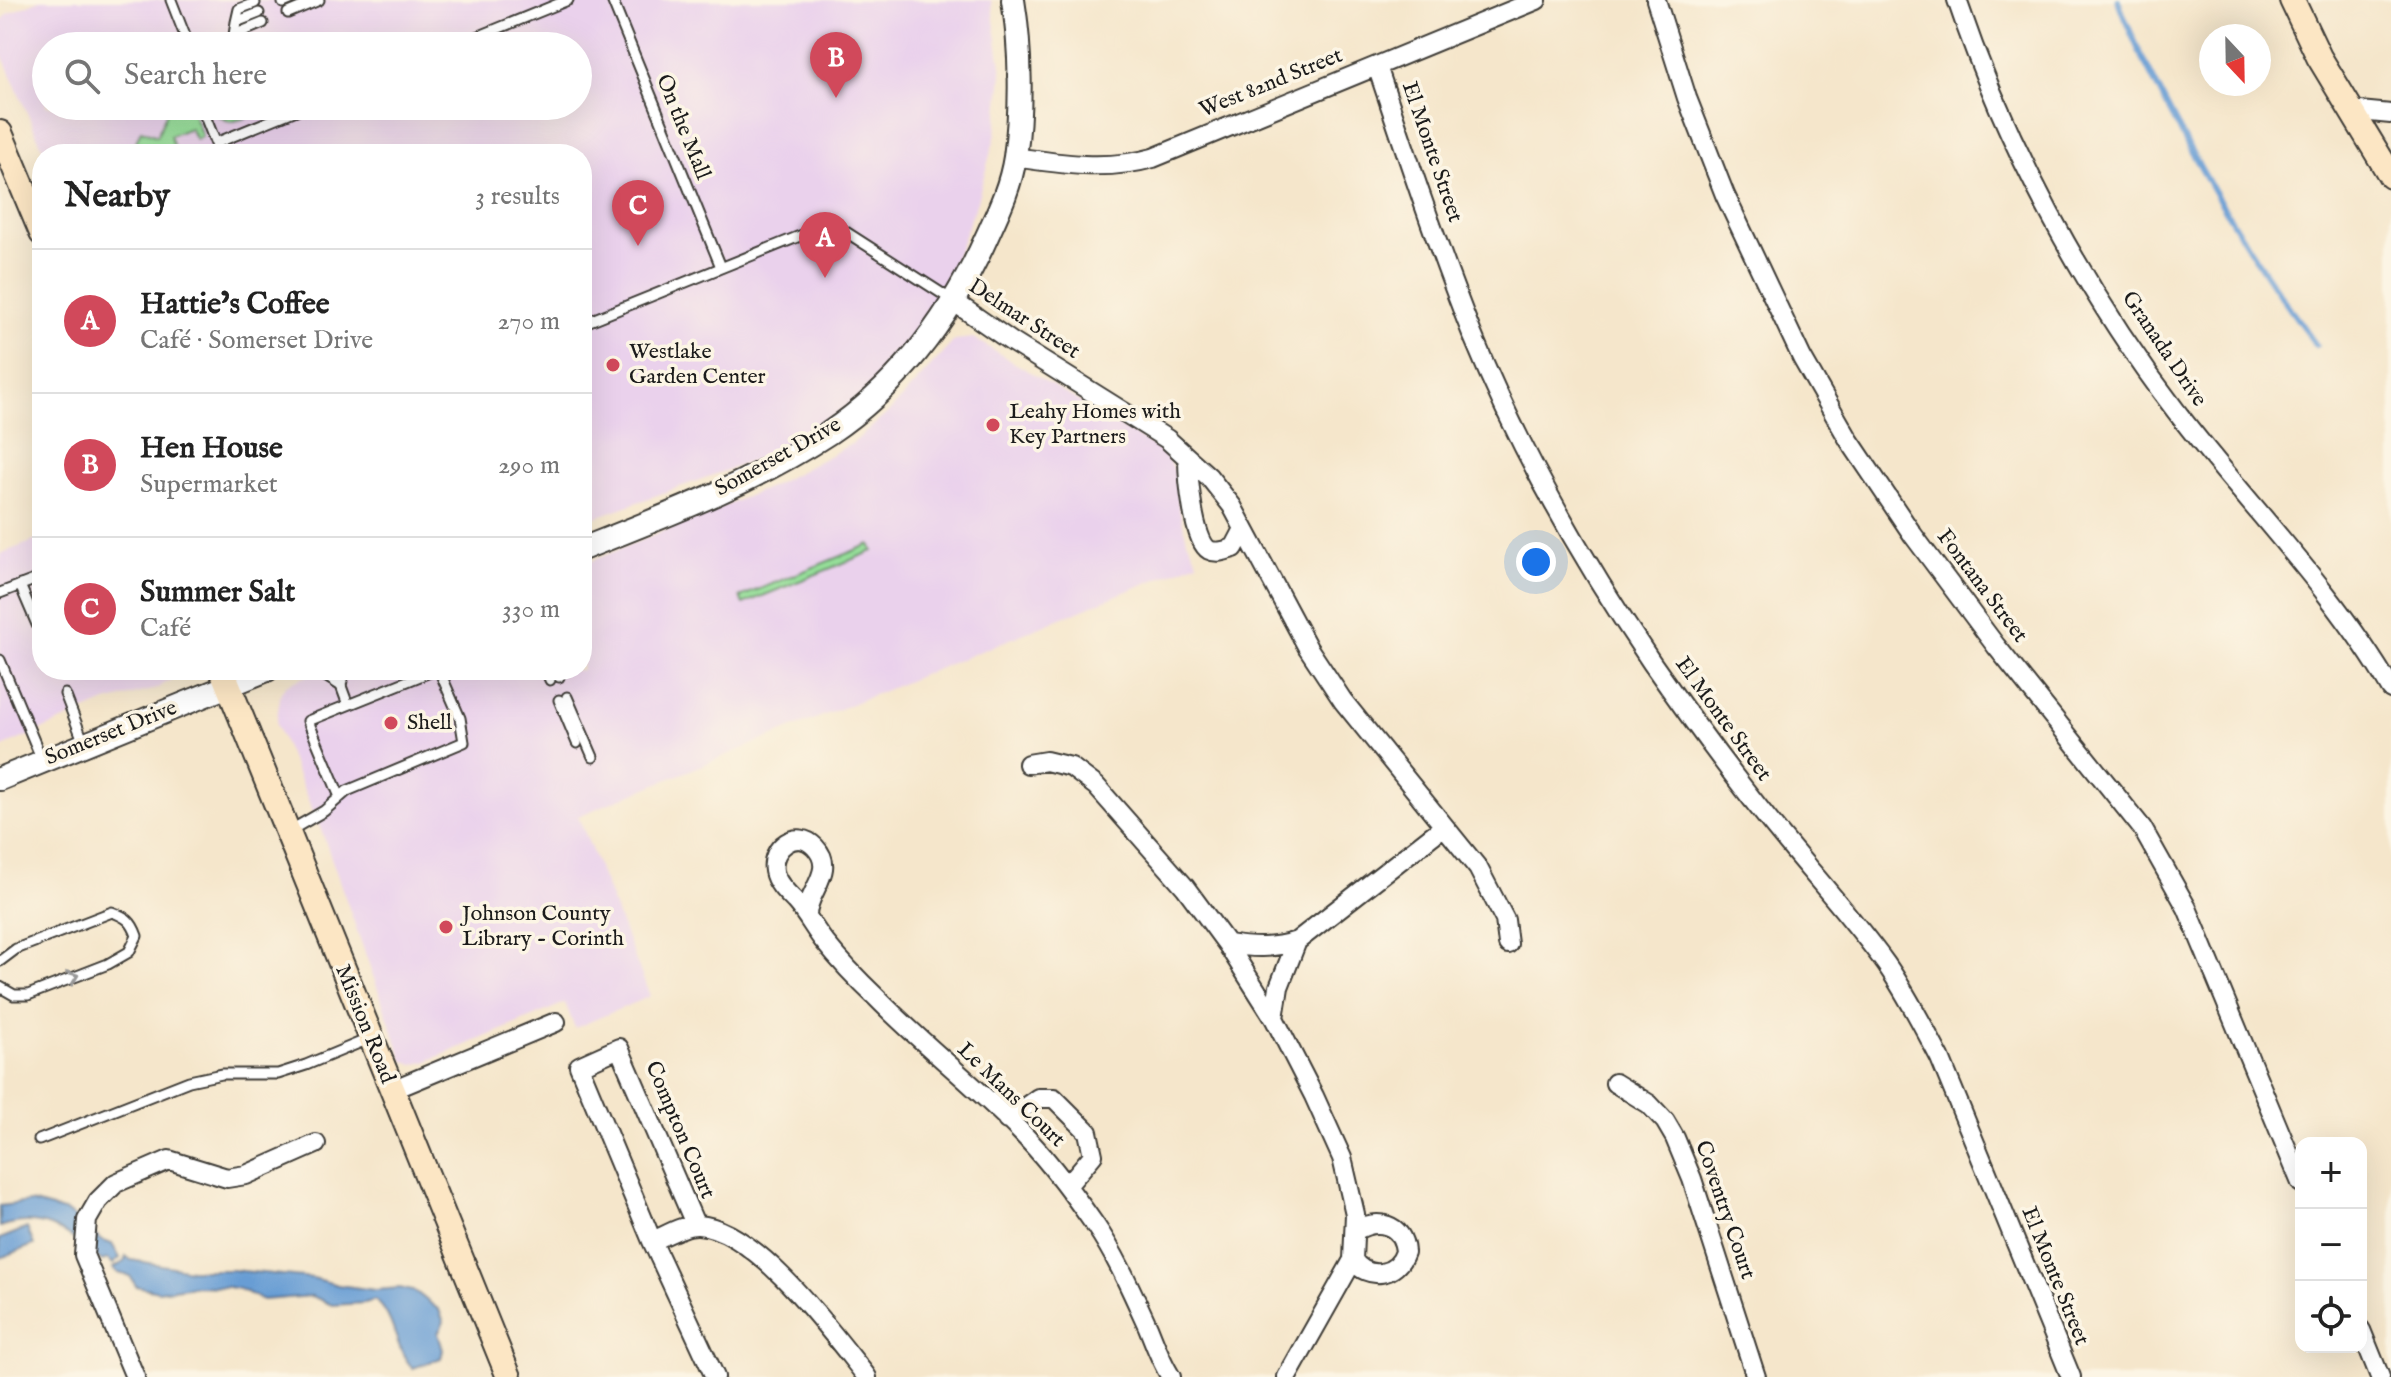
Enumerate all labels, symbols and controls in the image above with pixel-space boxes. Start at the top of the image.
north arrow [2199,24,2271,96]
search box [32,32,592,120]
pin: B [810,32,862,98]
street label: West 82nd Street [1195,41,1347,124]
icon: search [60,54,104,98]
text: Search here [124,57,267,95]
street label: On the Mall [649,70,717,184]
street label: El Monte Street [1395,78,1469,227]
text: Nearby [64,175,170,218]
text: 3 results [475,180,560,213]
pin: C [612,180,664,246]
pin: A [799,212,851,278]
street label: Delmar Street [963,272,1086,366]
text: Hattie’s Coffee [140,286,330,324]
street label: Granada Drive [2115,286,2213,412]
text: A [81,305,99,338]
text: 270 m [497,305,560,338]
text: Café · Somerset Drive [140,324,373,357]
place label: Westlake Garden Center [629,338,766,391]
marker: Westlake Garden Center [604,356,622,374]
place label: Leahy Homes with Key Partners [1009,398,1181,451]
street label: Somerset Drive [710,411,846,503]
marker: Leahy Homes with Key Partners [984,416,1002,434]
text: Hen House [140,430,283,468]
text: B [81,449,99,482]
text: 290 m [498,449,560,482]
text: Supermarket [140,468,278,501]
street label: Fontana Street [1930,524,2034,649]
your location [1516,542,1556,582]
text: Summer Salt [140,574,295,612]
text: C [81,593,99,626]
text: 330 m [502,593,560,626]
text: Café [140,612,191,645]
street label: El Monte Street [1668,651,1778,787]
street label: Somerset Drive [41,694,181,772]
place label: Shell [407,709,452,737]
marker: Shell [382,714,400,732]
place label: Johnson County Library - Corinth [459,900,624,953]
marker: Johnson County Library - Corinth [437,918,455,936]
street label: Mission Road [328,960,402,1088]
one-way arrow [65,970,79,987]
street label: Le Mans Court [951,1036,1071,1154]
street label: Compton Court [638,1057,722,1203]
street label: Coventry Court [1688,1137,1762,1283]
map controls [2295,1137,2367,1353]
button: + [2295,1137,2367,1209]
street label: El Monte Street [2014,1203,2096,1350]
button: − [2295,1209,2367,1281]
button: locate [2295,1281,2367,1353]

